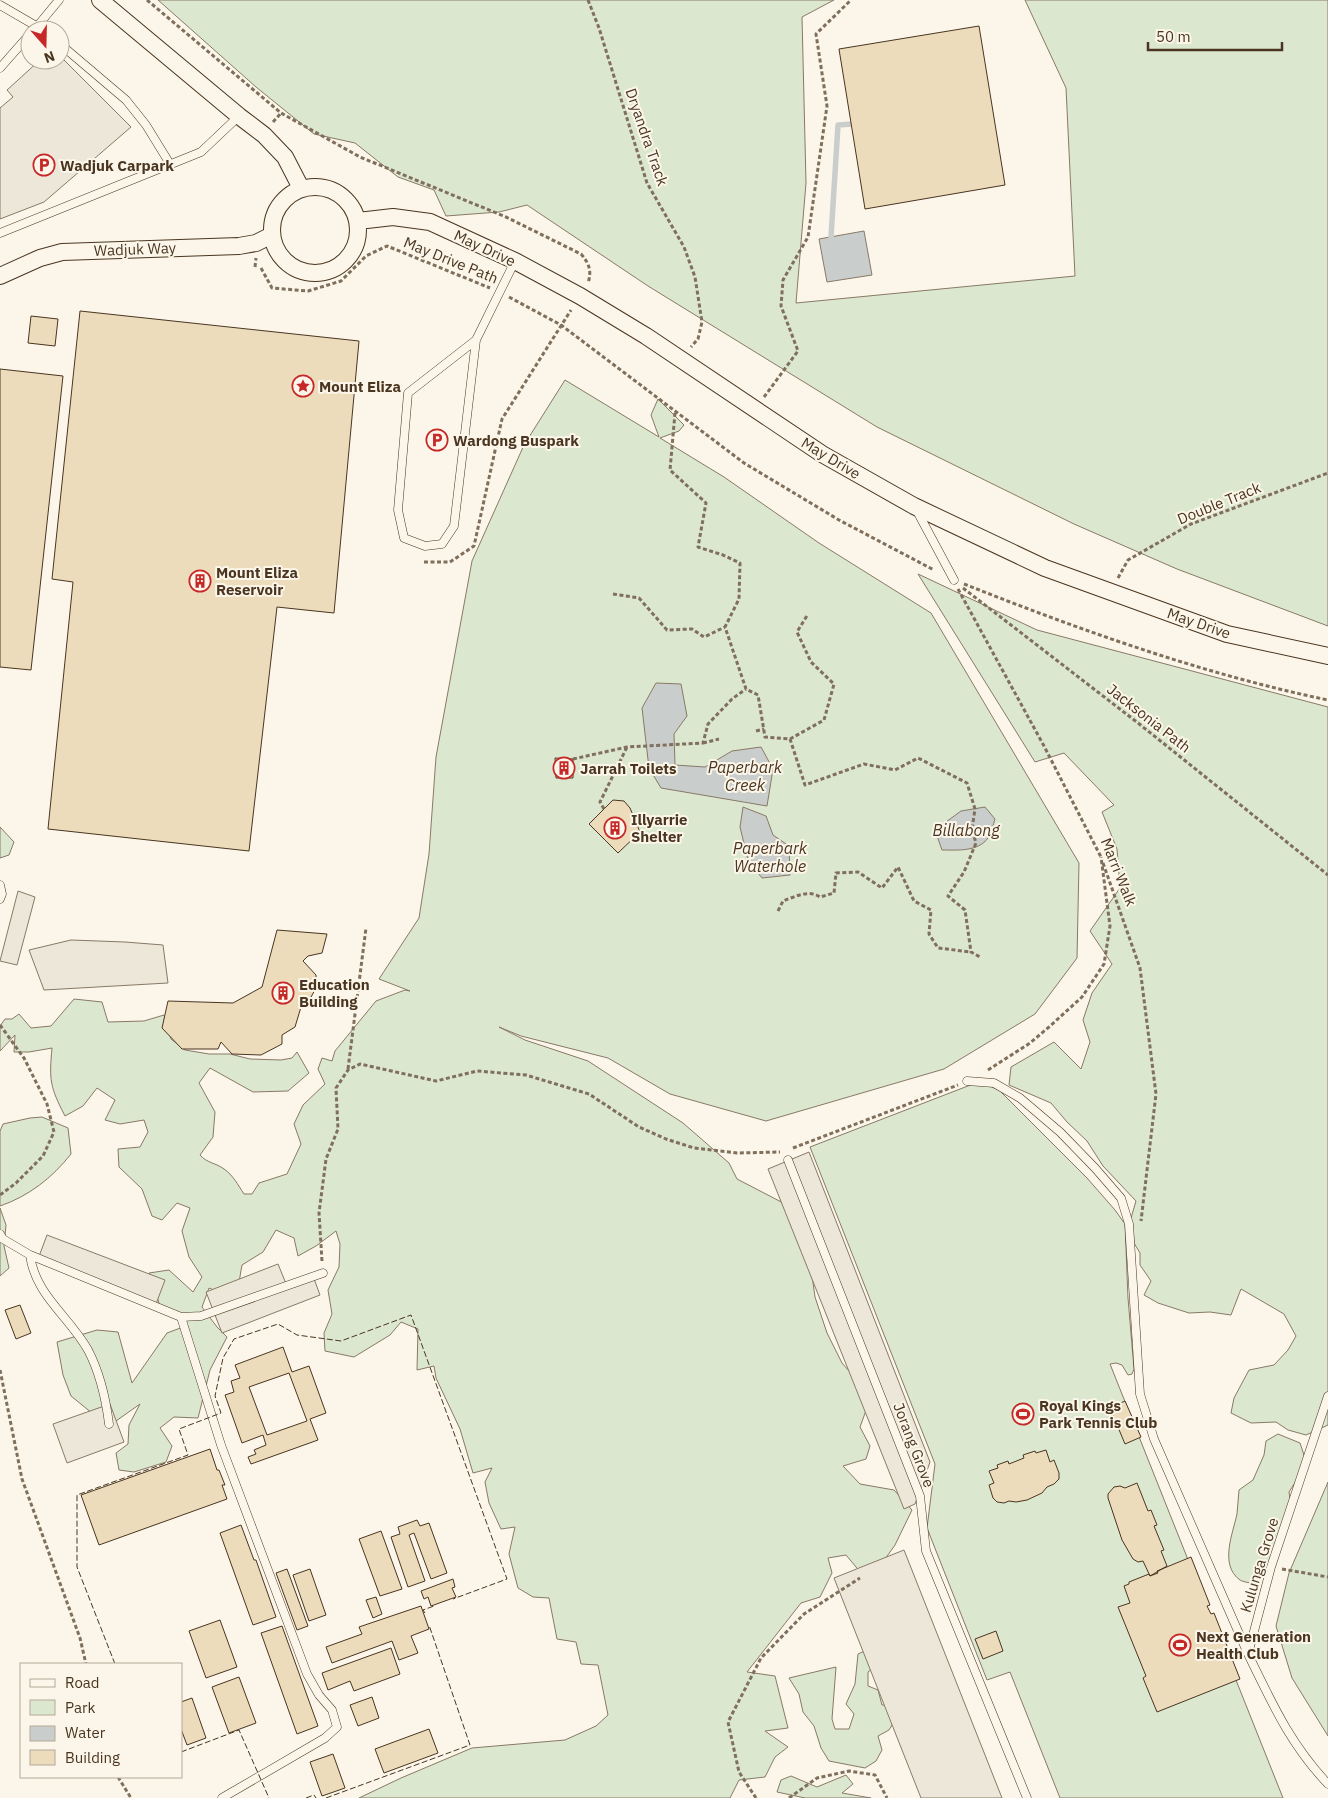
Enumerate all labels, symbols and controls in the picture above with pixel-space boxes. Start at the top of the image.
north arrow [20,20,70,70]
scale bar [1148,20,1282,52]
text: 50 m [1156,27,1191,46]
text: N [42,47,57,67]
street label: Dryandra Track [621,86,673,188]
parking icon: Wadjuk Carpark [32,153,56,177]
place label: Wadjuk Carpark [60,156,174,175]
street label: May Drive [451,225,519,271]
street label: May Drive Path [401,232,501,288]
street label: Wadjuk Way [94,238,177,260]
place icon: Mount Eliza [291,374,315,398]
place label: Mount Eliza [319,377,402,396]
parking icon: Wardong Buspark [425,428,449,452]
place label: Wardong Buspark [453,431,579,450]
street label: May Drive [798,433,864,483]
street label: Double Track [1174,478,1264,528]
place label: Mount Eliza Reservoir [216,563,299,599]
building icon: Mount Eliza Reservoir [188,569,212,593]
street label: May Drive [1165,603,1233,643]
street label: Jacksonia Path [1103,679,1195,757]
building icon: Jarrah Toilets [552,756,576,780]
water label: Paperbark Creek [708,757,783,795]
place label: Jarrah Toilets [580,759,677,778]
place label: Illyarrie Shelter [631,810,688,846]
building icon: Illyarrie Shelter [603,816,627,840]
water label: Billabong [932,820,1000,840]
street label: Marri Walk [1097,835,1141,909]
water label: Paperbark Waterhole [733,838,808,876]
place label: Education Building [299,975,370,1011]
building icon: Education Building [271,981,295,1005]
place label: Royal Kings Park Tennis Club [1039,1396,1157,1432]
street label: Jorang Grove [889,1400,939,1490]
sports icon: Royal Kings Park Tennis Club [1011,1402,1035,1426]
street label: Kulunga Grove [1236,1515,1282,1615]
place label: Next Generation Health Club [1196,1627,1311,1663]
sports icon: Next Generation Health Club [1168,1633,1192,1657]
legend [20,1663,182,1778]
text: Road [65,1673,100,1692]
text: Park [65,1698,95,1717]
text: Water [65,1723,106,1742]
text: Building [65,1748,120,1767]

